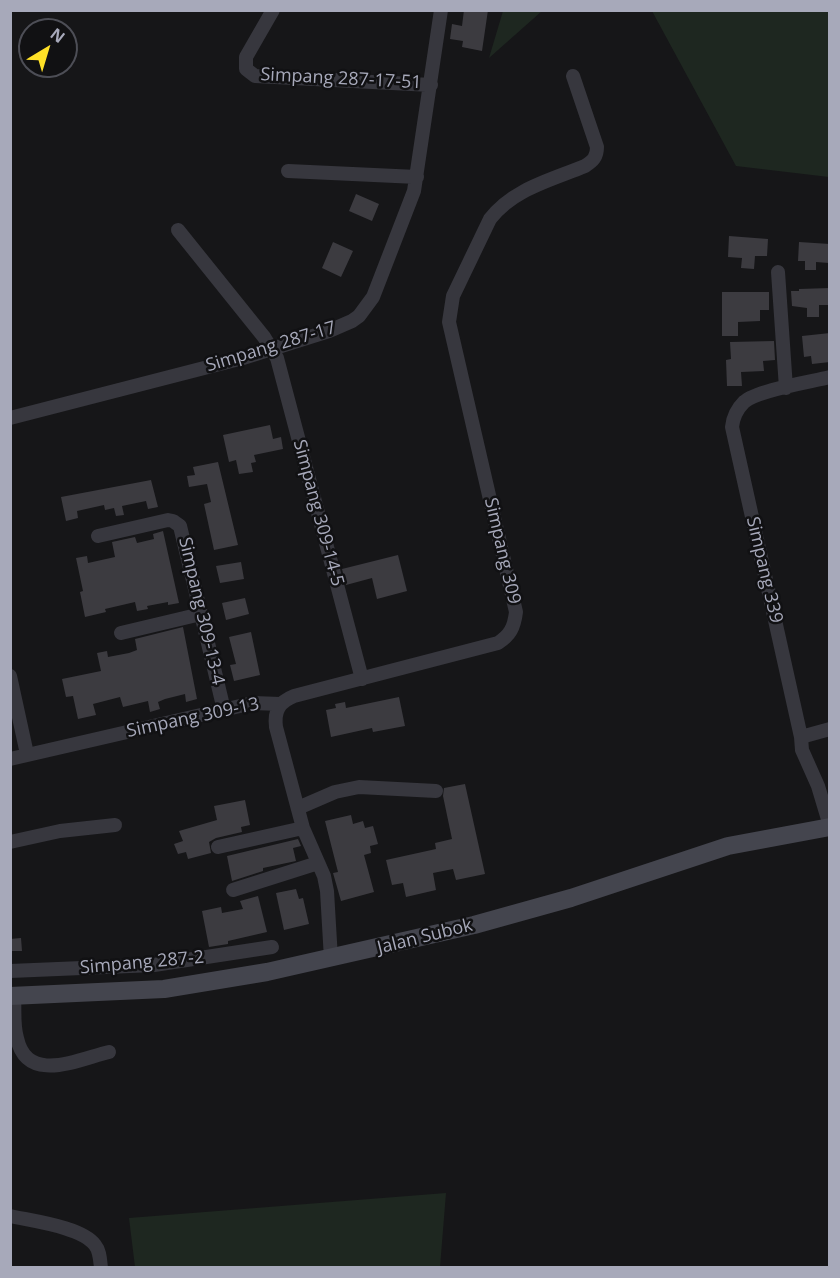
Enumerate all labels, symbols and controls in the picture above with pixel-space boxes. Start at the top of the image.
north arrow [18,18,78,78]
text: N [46,23,70,48]
street label: Simpang 287-17-51 [260,64,422,94]
street label: Simpang 287-17 [203,317,339,377]
street label: Simpang 309-14-5 [288,437,348,589]
street label: Simpang 309 [479,496,525,606]
street label: Simpang 339 [741,515,787,625]
street label: Simpang 309-13-4 [174,535,228,687]
street label: Simpang 309-13 [125,693,261,743]
street label: Jalan Subok [375,915,475,959]
street label: Simpang 287-2 [79,947,205,979]

